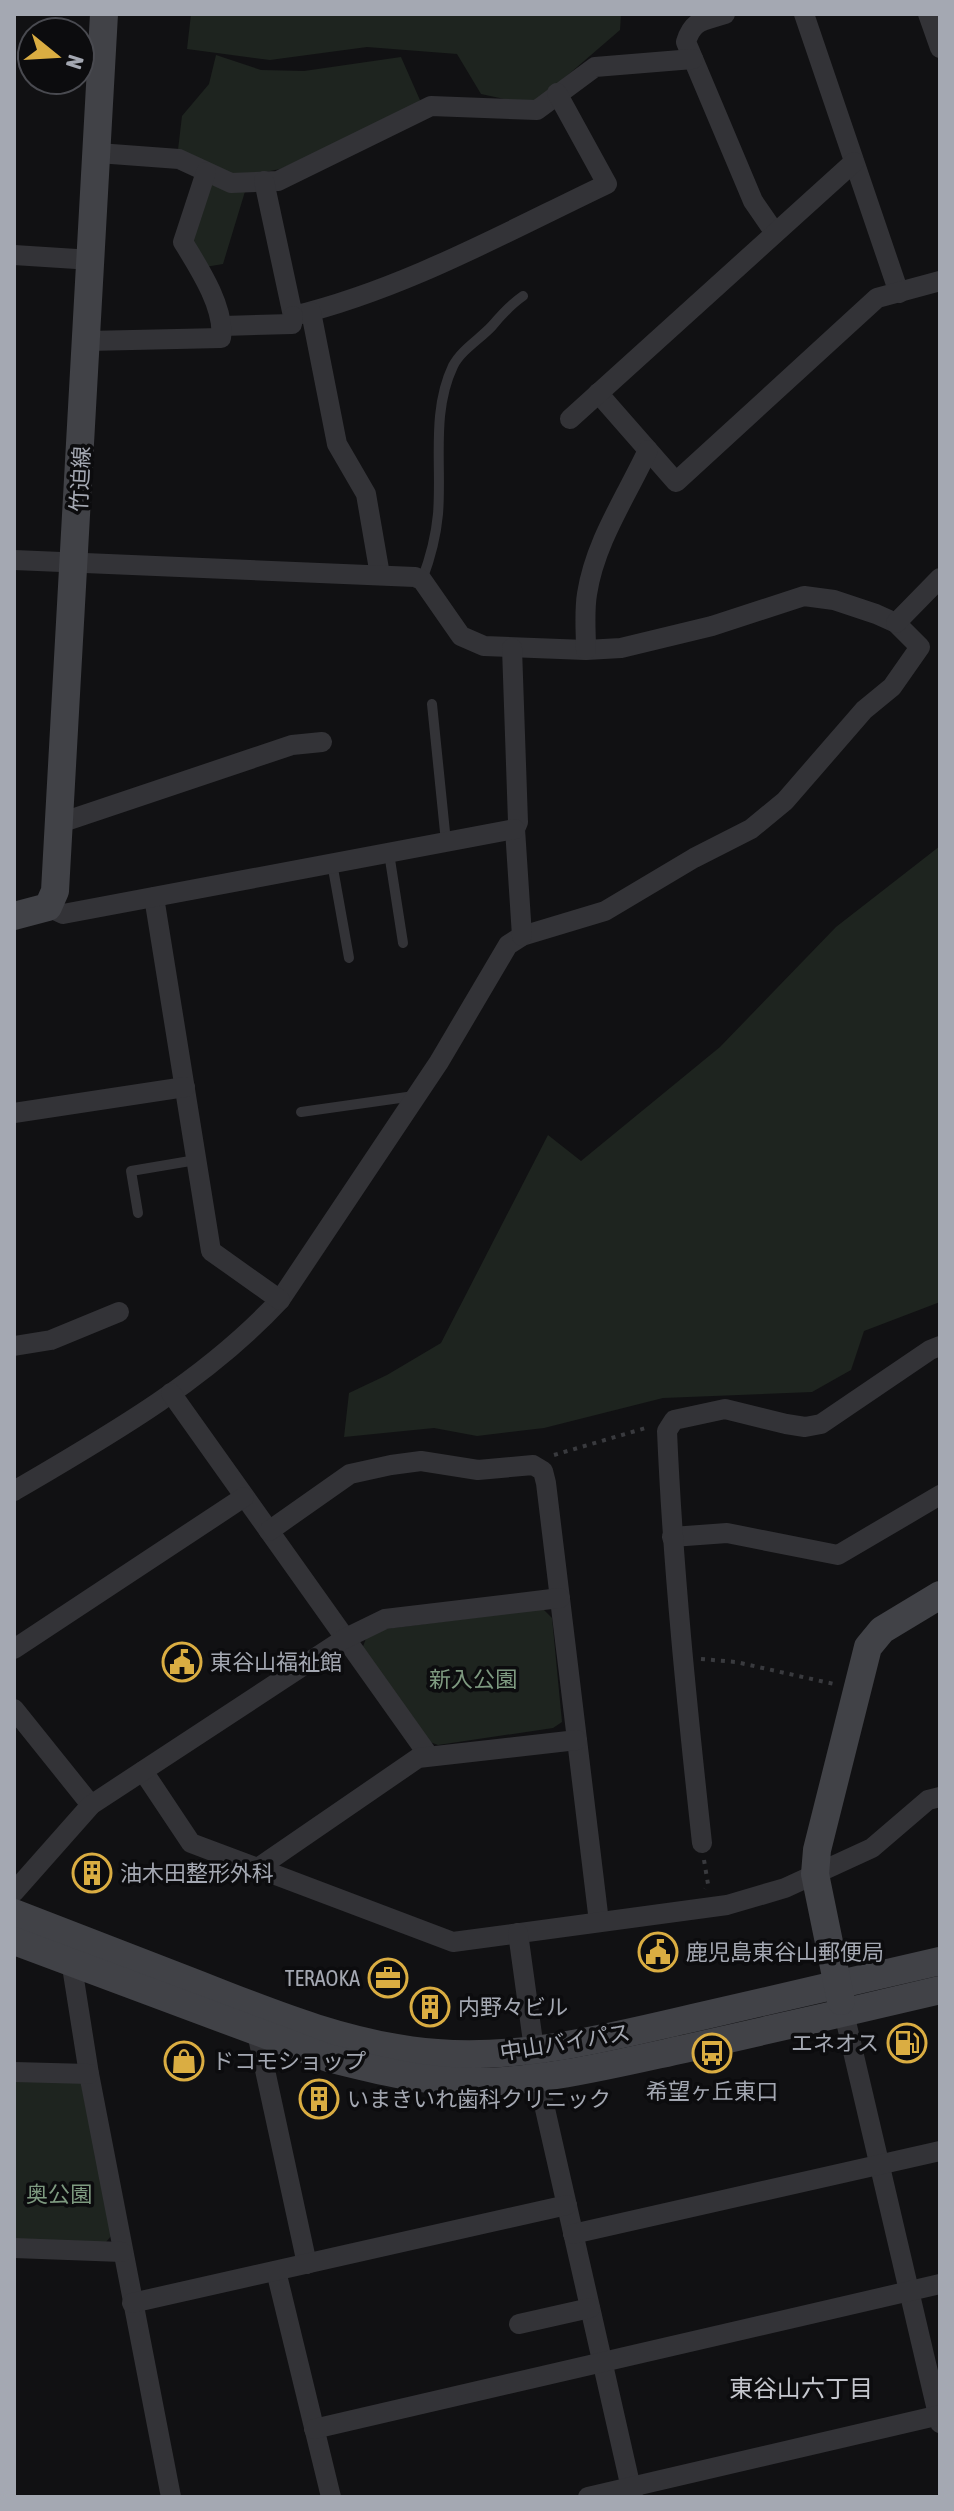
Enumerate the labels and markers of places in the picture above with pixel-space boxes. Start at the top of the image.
public building icon: 東谷山福祉館 [161,1641,203,1683]
place label: 東谷山福祉館 [210,1649,342,1675]
building icon: 油木田整形外科 [71,1852,113,1894]
place label: 油木田整形外科 [120,1860,274,1886]
public building icon: 鹿児島東谷山郵便局 [637,1931,679,1973]
place label: 鹿児島東谷山郵便局 [686,1939,884,1965]
office icon: TERAOKA [367,1957,409,1999]
place label: TERAOKA [285,1965,360,1991]
building icon: 内野々ビル [409,1986,451,2028]
place label: 内野々ビル [458,1994,568,2020]
fuel station icon: エネオス [886,2022,928,2064]
place label: エネオス [791,2030,879,2056]
bus stop icon: 希望ヶ丘東口 [691,2032,733,2074]
shop icon: ドコモショップ [163,2040,205,2082]
place label: ドコモショップ [212,2048,366,2074]
building icon: いまきいれ歯科クリニック [298,2078,340,2120]
place label: 希望ヶ丘東口 [646,2078,778,2104]
place label: いまきいれ歯科クリニック [347,2086,611,2112]

